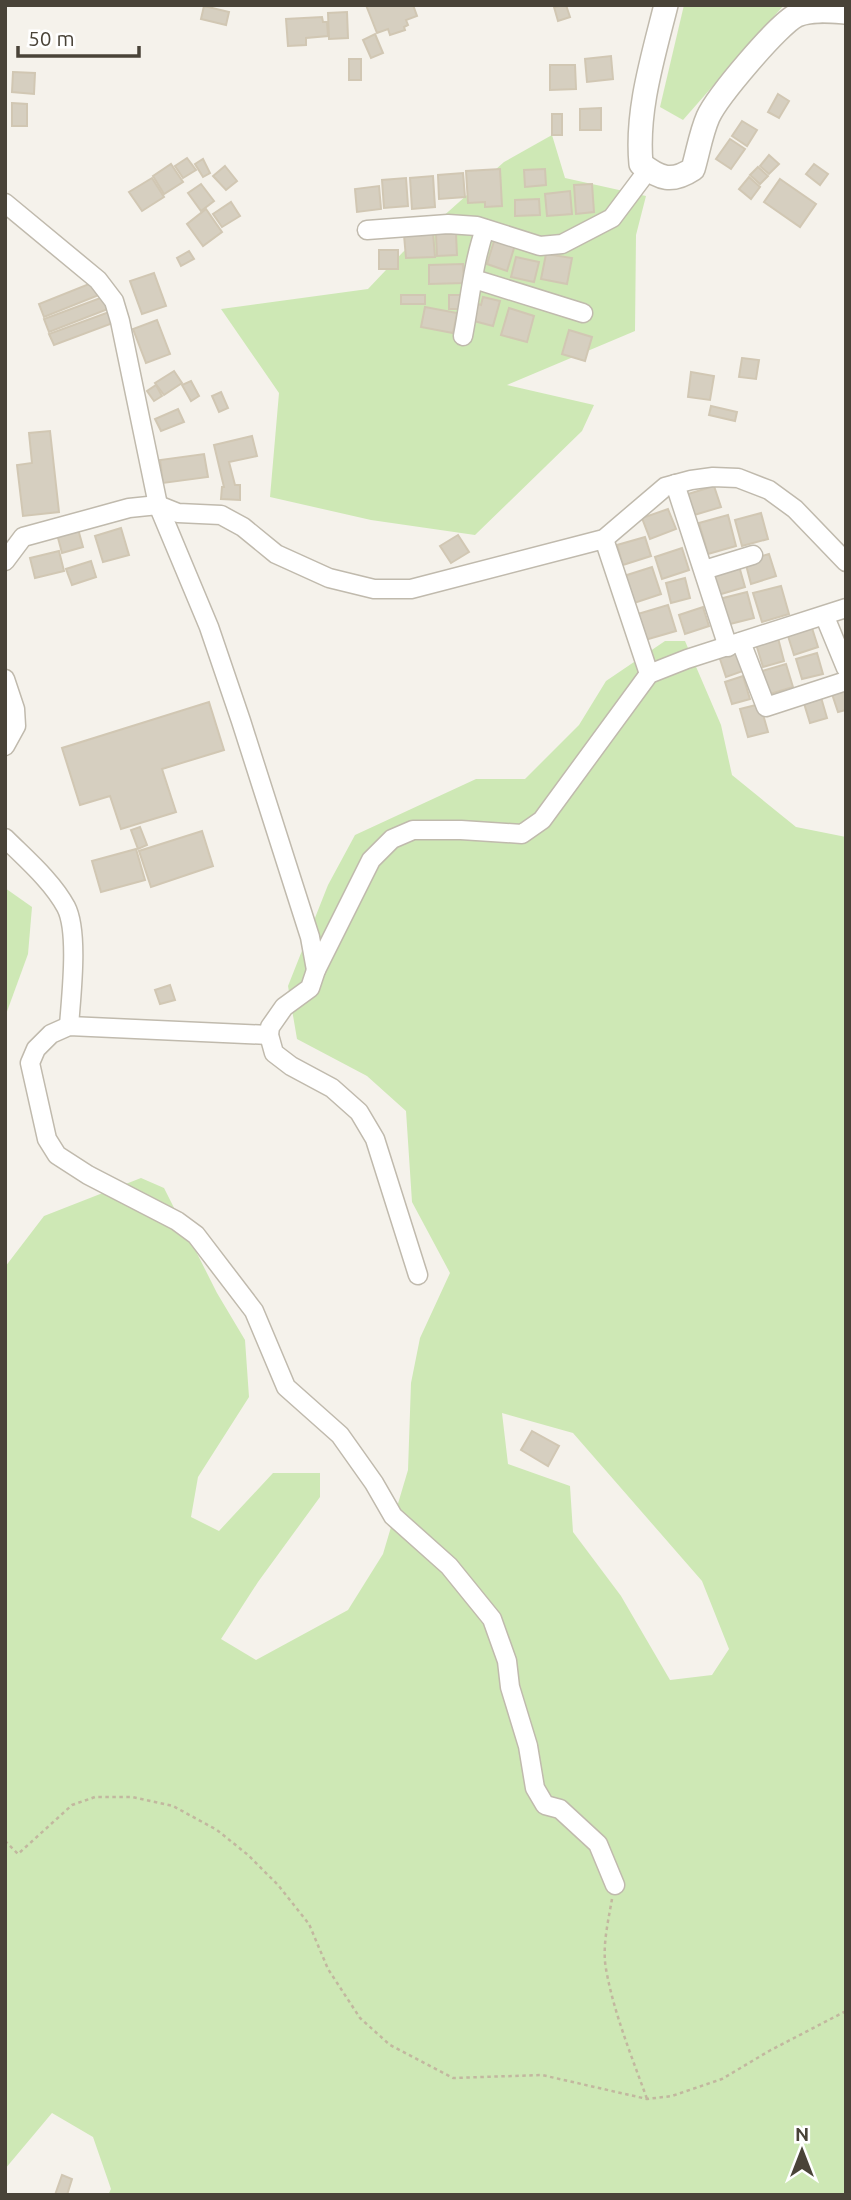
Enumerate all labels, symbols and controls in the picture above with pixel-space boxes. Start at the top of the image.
scale bar [18,14,138,58]
text: 50 m [28,26,75,50]
north arrow [767,2116,837,2186]
text: N [795,2123,809,2145]

